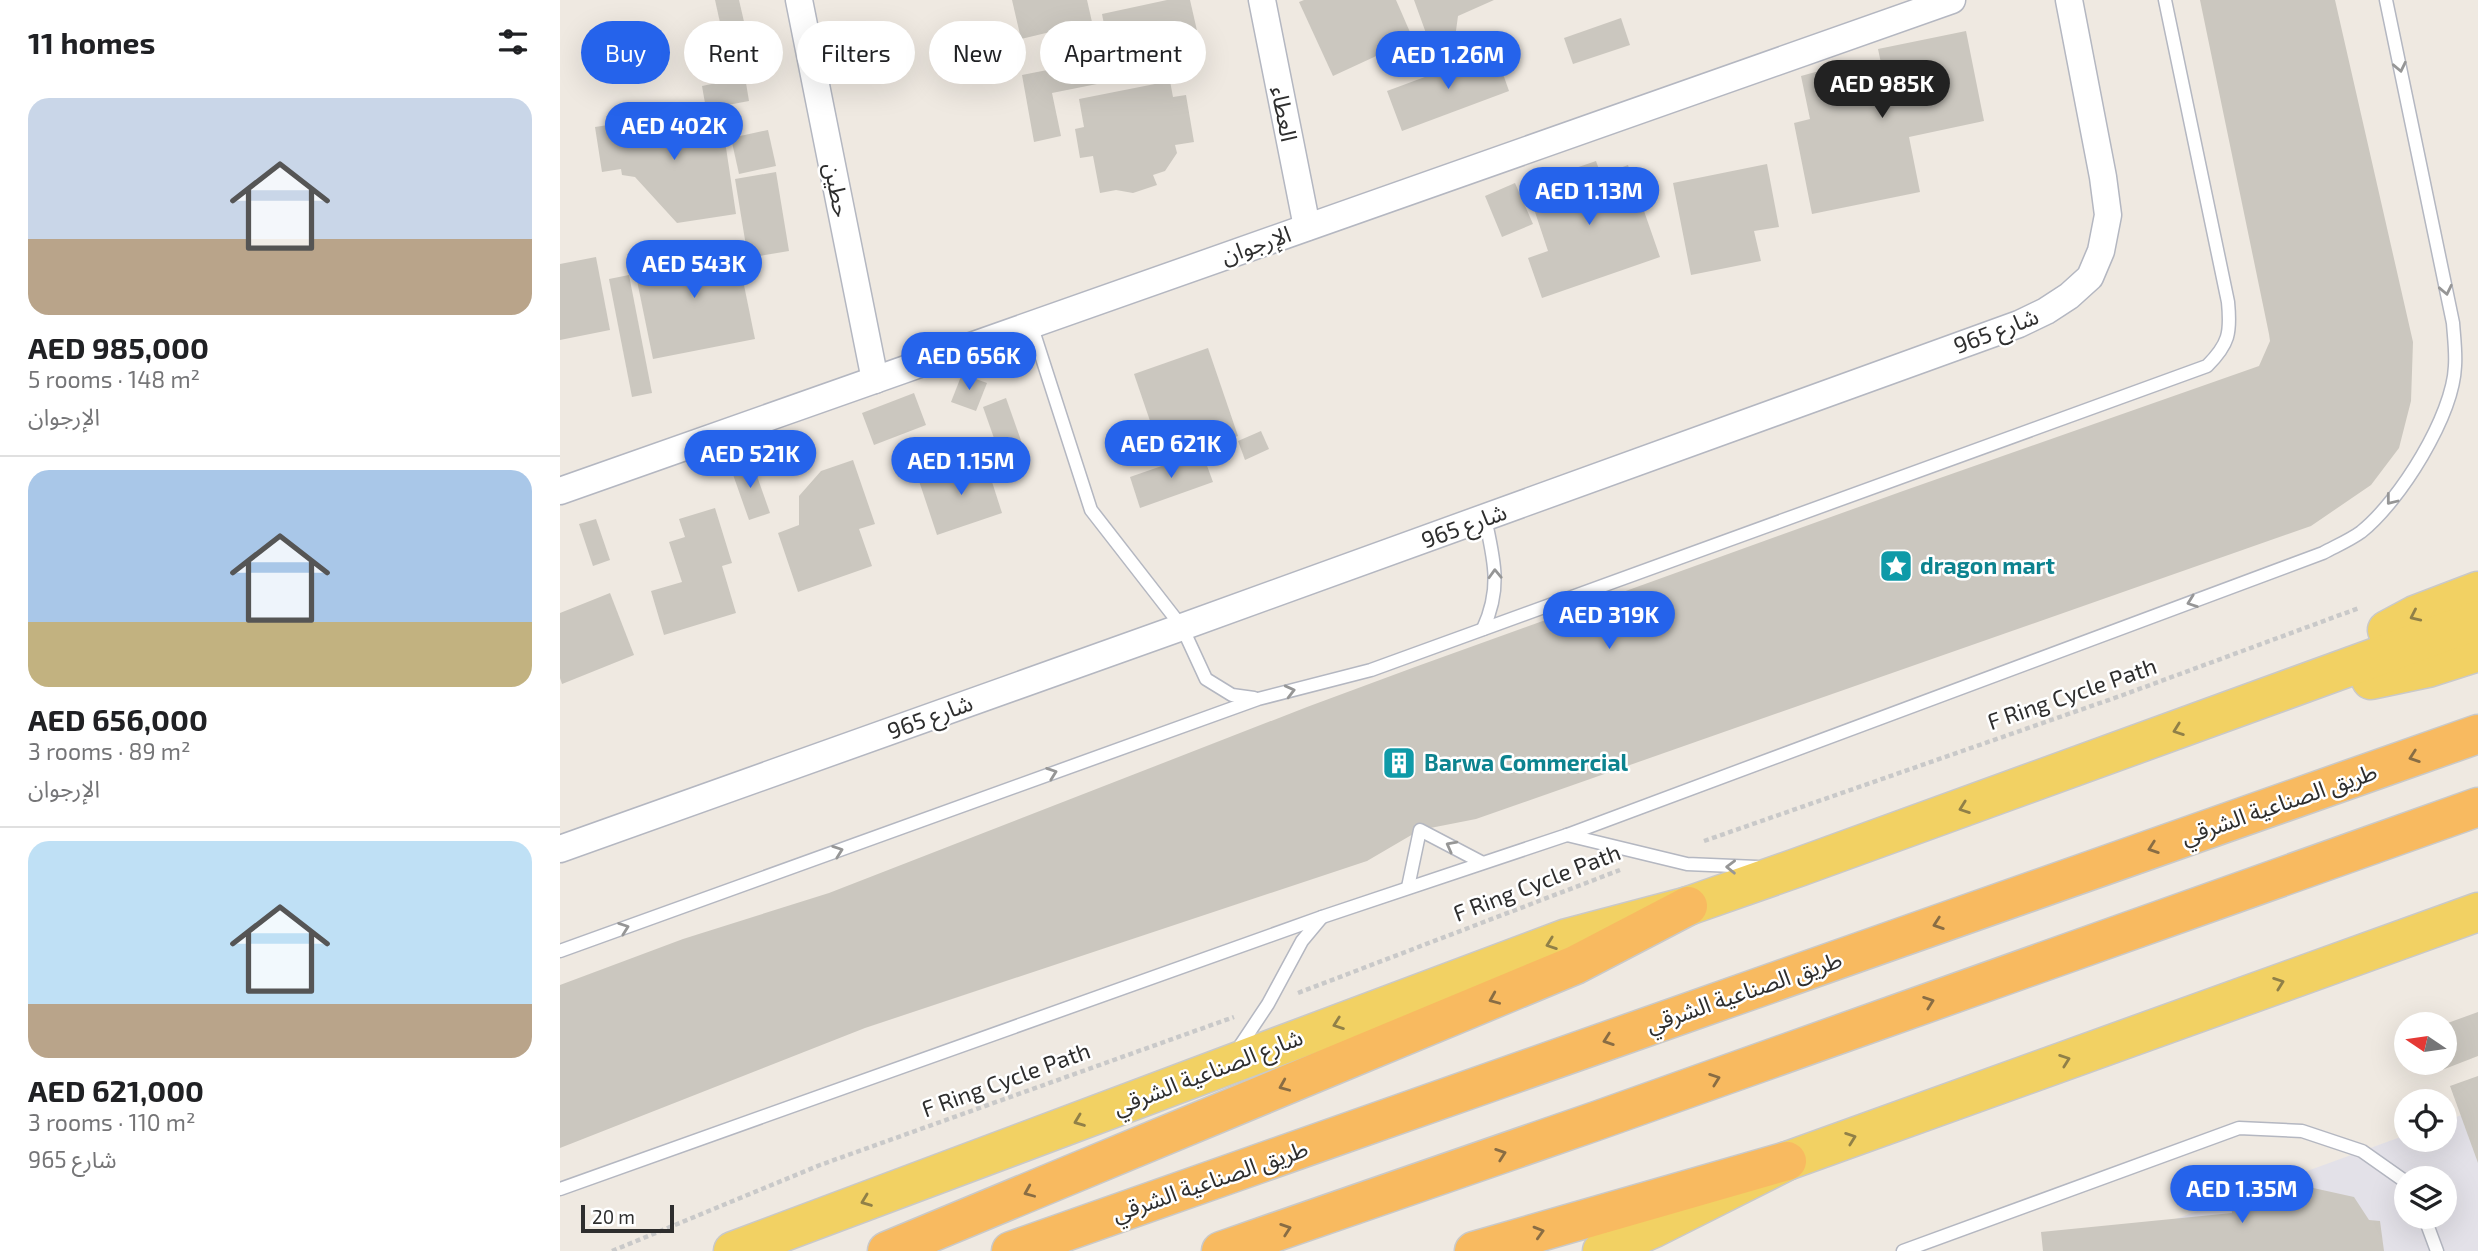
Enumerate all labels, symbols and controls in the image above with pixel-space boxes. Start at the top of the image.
chip: Buy [581,21,670,84]
chip: Rent [684,21,783,84]
chip: Filters [797,21,915,84]
chip: New [929,21,1026,84]
chip: Apartment [1040,21,1206,84]
icon: filters [494,23,532,61]
text: 11 homes [28,24,155,60]
pin: AED 1.26M [1368,32,1528,91]
text: AED 1.26M [1392,40,1504,68]
pin: AED 985K [1810,60,1954,120]
one-way arrow [2392,61,2407,73]
text: AED 985K [1830,69,1934,97]
street label: العطاء [1266,84,1304,144]
pin: AED 402K [602,102,746,162]
text: AED 402K [621,111,727,139]
icon: home [217,143,343,269]
street label: حطين [819,160,857,220]
pin: AED 1.13M [1509,168,1669,227]
text: AED 1.13M [1535,176,1643,204]
street label: الإرجوان [1217,219,1295,272]
pin: AED 543K [622,240,766,300]
text: AED 543K [642,249,746,277]
one-way arrow [2437,284,2452,296]
street label: شارع 965 [1949,301,2043,363]
text: AED 985,000 [28,329,209,365]
pin: AED 656K [897,332,1041,392]
text: AED 656K [917,341,1021,369]
text: 5 rooms · 148 m² [28,365,200,393]
text: الإرجوان [28,402,100,430]
pin: AED 621K [1099,420,1243,480]
text: AED 621K [1121,429,1221,457]
pin: AED 521K [678,430,822,490]
pin: AED 1.15M [881,438,1041,497]
text: AED 521K [700,439,800,467]
text: AED 1.15M [907,446,1015,474]
one-way arrow [2387,492,2400,505]
street label: شارع 965 [1417,497,1511,557]
icon: home [217,515,343,641]
place icon: dragon mart [1877,547,1915,585]
place label: dragon mart [1920,551,2055,579]
one-way arrow [1488,568,1503,579]
pin: AED 319K [1537,592,1681,651]
one-way arrow [2187,594,2199,608]
text: AED 319K [1559,600,1659,628]
one-way arrow [2410,608,2422,622]
street label: F Ring Cycle Path [1983,651,2160,735]
one-way arrow [1284,685,1296,699]
street label: شارع 965 [883,688,977,748]
text: AED 656,000 [28,701,208,737]
one-way arrow [2172,722,2184,736]
text: 3 rooms · 89 m² [28,737,190,765]
building icon: Barwa Commercial [1380,744,1418,782]
place label: Barwa Commercial [1424,748,1629,776]
one-way arrow [2408,749,2420,763]
street label: طريق الصناعية الشرقي [2177,756,2382,854]
one-way arrow [1046,768,1058,782]
text: الإرجوان [28,774,100,802]
one-way arrow [1958,800,1970,814]
street label: F Ring Cycle Path [1449,837,1624,927]
one-way arrow [2147,840,2159,854]
one-way arrow [1446,841,1458,854]
one-way arrow [832,845,844,859]
one-way arrow [1725,859,1736,874]
icon: home [217,886,343,1012]
one-way arrow [1933,916,1945,930]
one-way arrow [618,922,630,936]
one-way arrow [1546,936,1558,950]
street label: طريق الصناعية الشرقي [1642,944,1847,1042]
one-way arrow [2272,977,2284,991]
one-way arrow [1489,991,1501,1005]
one-way arrow [1923,997,1935,1011]
north arrow [2394,1012,2457,1074]
map controls [2394,1012,2457,1229]
one-way arrow [1333,1015,1345,1029]
street label: شارع الصناعية الشرقي [1109,1022,1308,1124]
one-way arrow [1603,1032,1615,1046]
street label: F Ring Cycle Path [918,1036,1094,1123]
one-way arrow [2058,1055,2070,1069]
text: AED 621,000 [28,1072,204,1108]
one-way arrow [1709,1073,1721,1087]
one-way arrow [1279,1078,1291,1092]
button: locate [2394,1089,2457,1152]
text: 3 rooms · 110 m² [28,1108,195,1136]
one-way arrow [1074,1112,1086,1126]
one-way arrow [1844,1132,1856,1146]
street label: طريق الصناعية الشرقي [1108,1133,1313,1231]
text: شارع 965 [28,1145,117,1173]
one-way arrow [1494,1148,1506,1162]
pin: AED 1.35M [2162,1166,2322,1225]
button: layers [2394,1166,2457,1229]
text: AED 1.35M [2186,1174,2298,1202]
one-way arrow [1023,1184,1035,1198]
one-way arrow [861,1192,873,1206]
scale bar [581,1202,674,1234]
text: 20 m [592,1205,635,1228]
one-way arrow [1279,1223,1291,1237]
one-way arrow [1533,1225,1545,1240]

